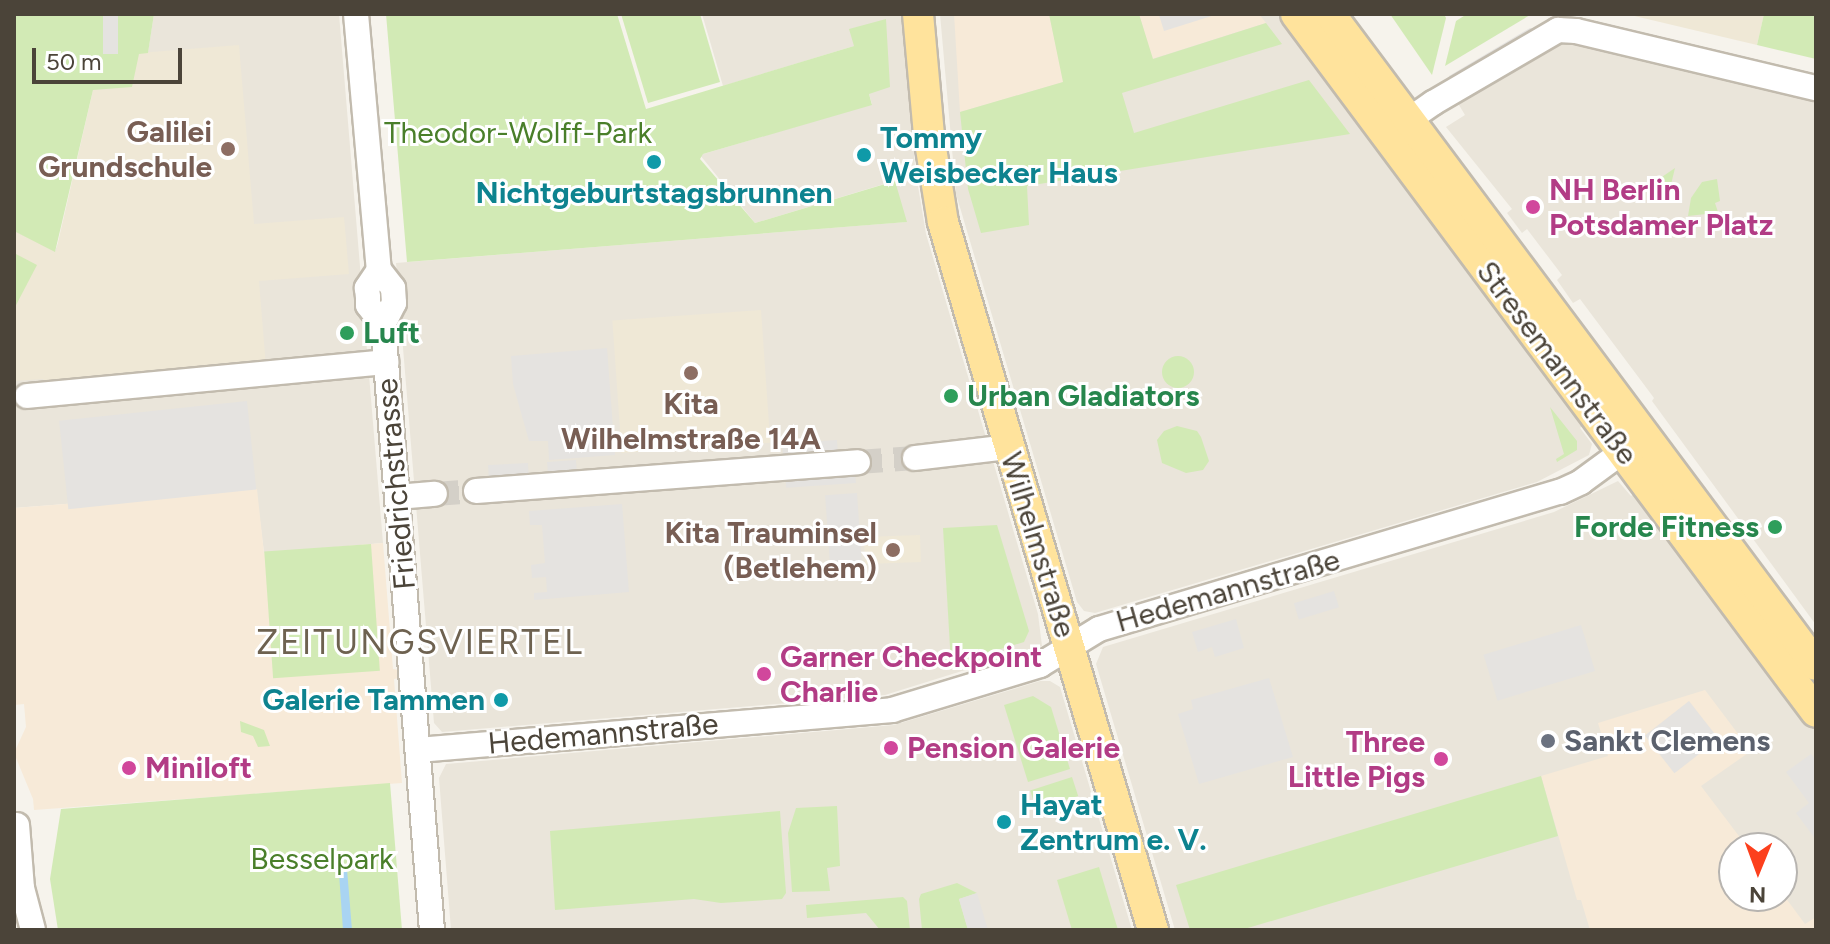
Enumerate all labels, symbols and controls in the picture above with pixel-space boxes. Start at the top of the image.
scale bar [36,32,186,82]
text: 50 m [46,47,102,76]
place label: Galilei Grundschule [38,114,212,184]
park label: Theodor-Wolff-Park [384,115,652,151]
place label: Tommy Weisbecker Haus [880,120,1118,190]
marker: Galilei Grundschule [219,140,237,158]
marker: Tommy Weisbecker Haus [855,146,873,164]
marker: Nichtgeburtstagsbrunnen [645,153,663,171]
place label: NH Berlin Potsdamer Platz [1549,172,1773,242]
place label: Nichtgeburtstagsbrunnen [475,175,833,211]
marker: NH Berlin Potsdamer Platz [1524,198,1542,216]
street label: Stresemannstraße [1469,254,1645,472]
place label: Luft [363,315,420,351]
marker: Luft [338,324,356,342]
marker: Kita Wilhelmstraße 14A [682,364,700,382]
street label: Friedrichstrasse [369,377,423,591]
place label: Urban Gladiators [967,378,1199,414]
place label: Kita Wilhelmstraße 14A [561,386,821,456]
marker: Urban Gladiators [942,387,960,405]
street label: Wilhelmstraße [993,448,1083,642]
place label: Forde Fitness [1574,509,1759,545]
place label: Kita Trauminsel (Betlehem) [664,515,877,586]
marker: Forde Fitness [1766,518,1784,536]
marker: Kita Trauminsel (Betlehem) [884,541,902,559]
street label: Hedemannstraße [1112,542,1344,640]
district label: ZEITUNGSVIERTEL [256,623,584,663]
place label: Garner Checkpoint Charlie [780,639,1042,710]
marker: Garner Checkpoint Charlie [755,665,773,683]
place label: Galerie Tammen [262,682,485,718]
marker: Galerie Tammen [492,691,510,709]
street label: Hedemannstraße [486,706,720,762]
place label: Sankt Clemens [1564,723,1770,759]
place label: Three Little Pigs [1288,724,1425,794]
place label: Pension Galerie [907,730,1120,766]
marker: Sankt Clemens [1539,732,1557,750]
marker: Pension Galerie [882,739,900,757]
place label: Miniloft [145,750,252,786]
marker: Three Little Pigs [1432,750,1450,768]
marker: Miniloft [120,759,138,777]
place label: Hayat Zentrum e. V. [1020,787,1207,858]
marker: Hayat Zentrum e. V. [995,813,1013,831]
north arrow [1718,832,1798,912]
park label: Besselpark [250,841,394,877]
text: N [1749,881,1766,908]

